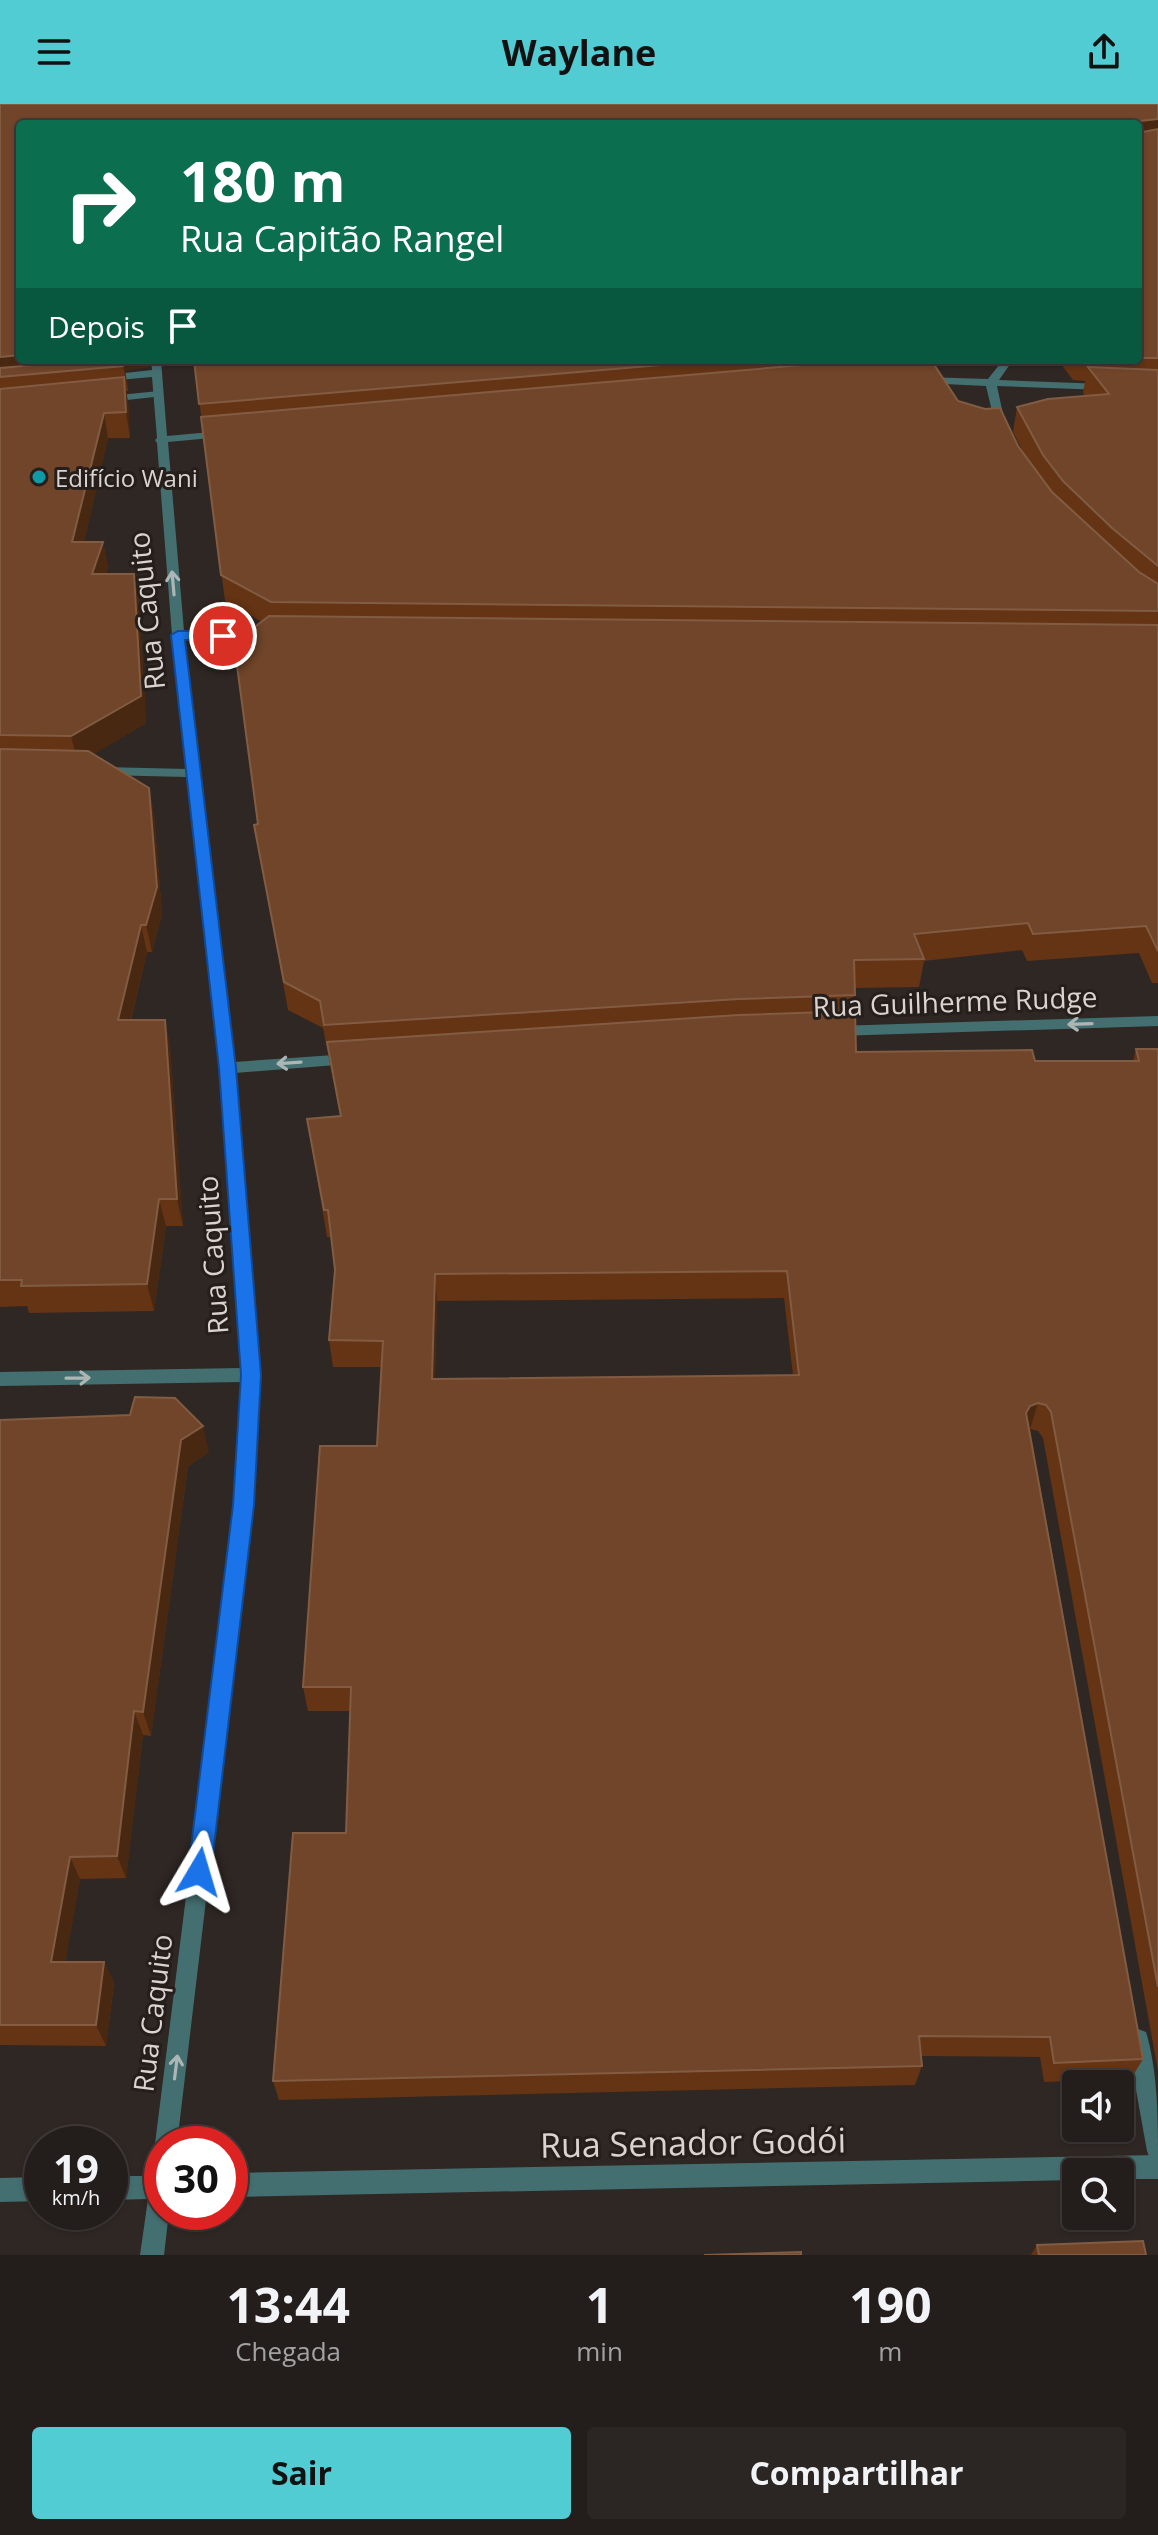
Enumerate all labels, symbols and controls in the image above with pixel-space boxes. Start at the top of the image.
text: Waylane [502,28,656,77]
icon: menu [32,30,76,74]
icon: share [1082,30,1126,74]
text: 180 m [180,142,346,218]
icon: right [48,152,152,256]
text: Rua Capitão Rangel [180,214,504,263]
icon: arrive [161,304,205,348]
text: Depois [48,306,145,347]
place label: Edifício Wani [55,461,198,494]
marker: Edifício Wani [30,468,48,486]
street label: Rua Caquito [119,530,173,692]
one-way arrow [165,570,180,597]
pin [189,602,257,670]
icon: arrive [201,614,245,658]
street label: Rua Guilherme Rudge [812,977,1098,1025]
one-way arrow [1067,1016,1094,1031]
one-way arrow [276,1056,303,1071]
street label: Rua Caquito [188,1175,236,1335]
one-way arrow [64,1370,91,1386]
position arrow [157,1830,241,1914]
street label: Rua Caquito [123,1932,181,2094]
one-way arrow [168,2054,183,2080]
map controls [1062,2070,1134,2230]
button: sound [1062,2070,1134,2142]
street label: Rua Senador Godói [540,2116,846,2168]
speed limit sign: 30 [144,2126,248,2230]
text: 19 [53,2140,99,2195]
button: search [1062,2158,1134,2230]
text: km/h [52,2184,100,2211]
text: 13:44 [226,2272,350,2337]
text: 1 [586,2272,613,2337]
text: 190 [849,2272,932,2337]
text: Chegada [235,2333,341,2369]
text: min [576,2333,623,2369]
text: m [878,2333,902,2369]
button: Sair [32,2427,571,2519]
button: Compartilhar [587,2427,1126,2519]

